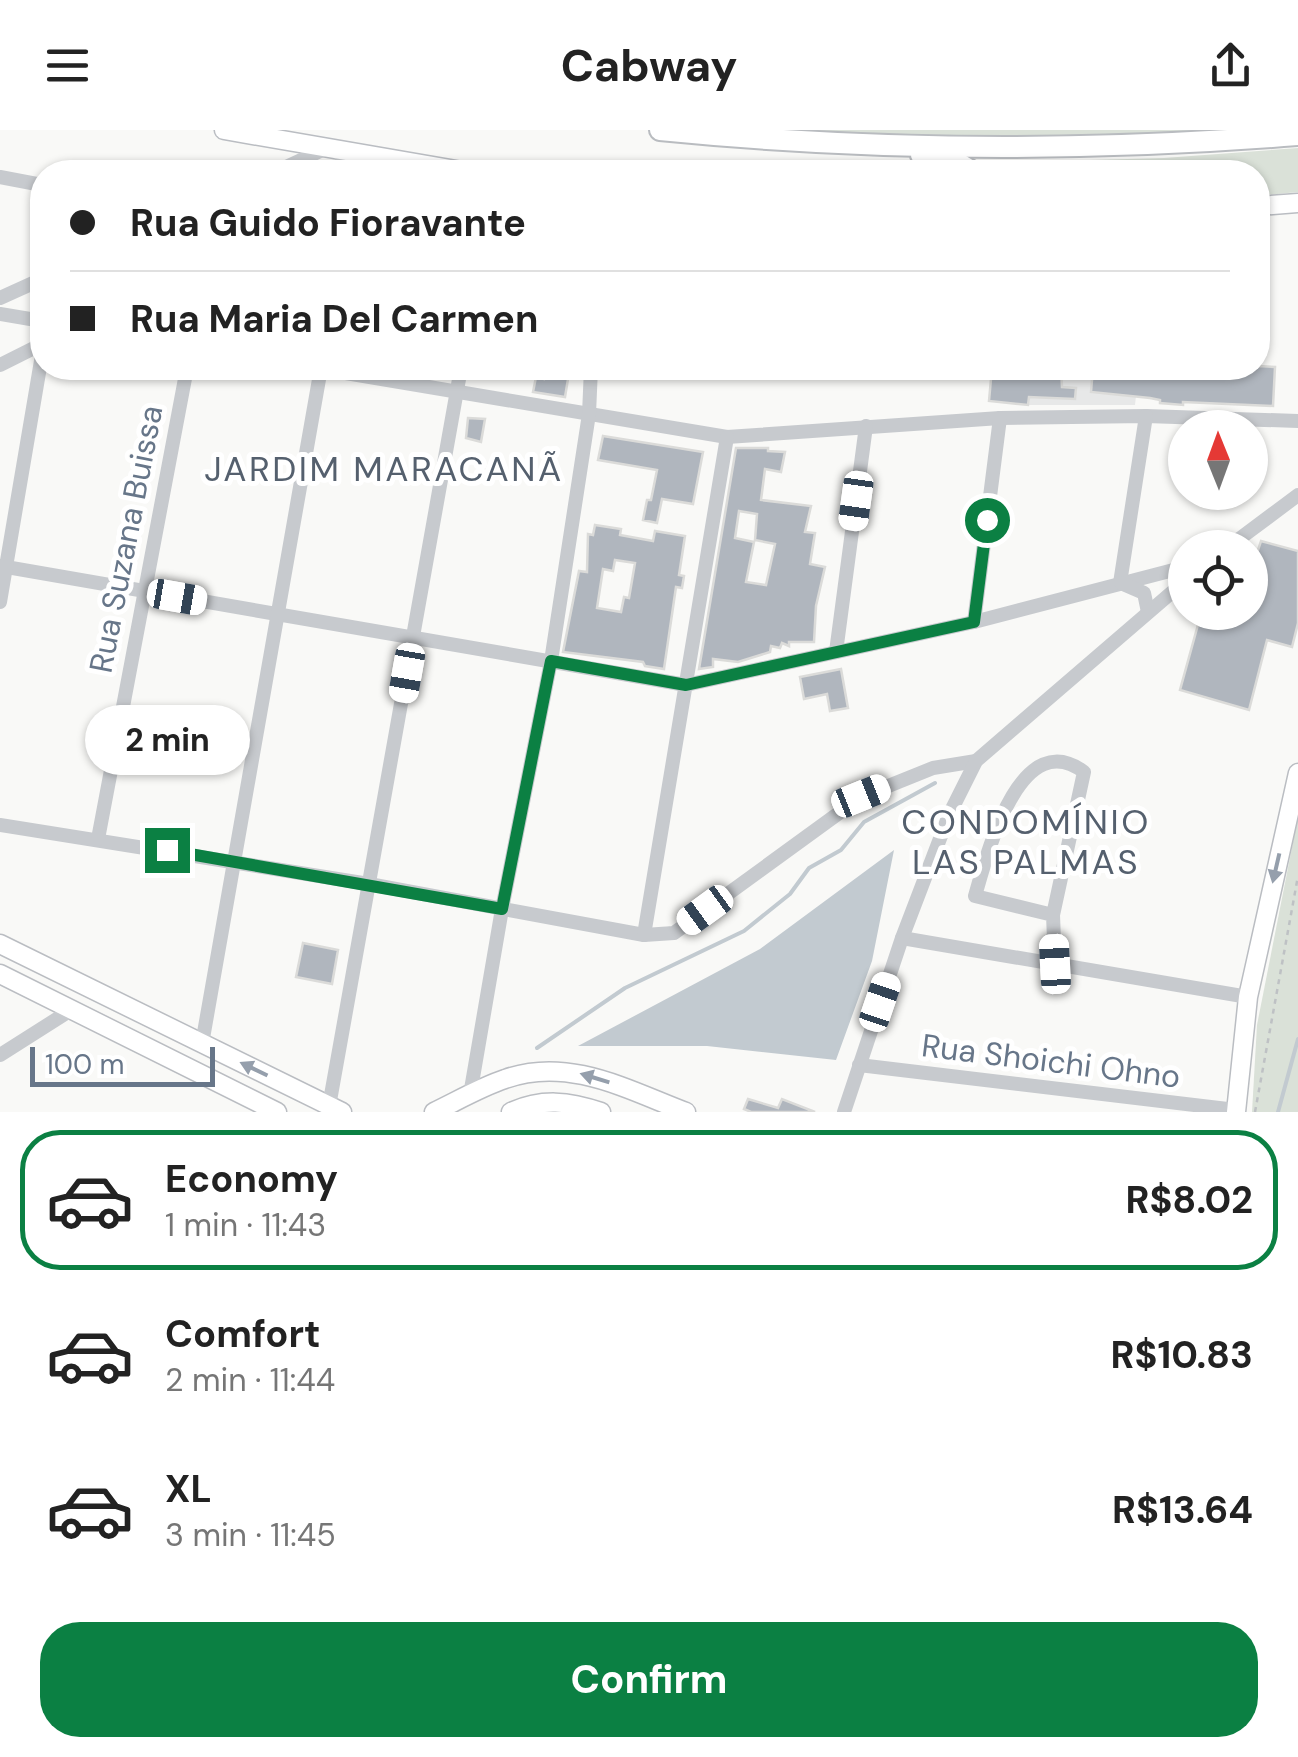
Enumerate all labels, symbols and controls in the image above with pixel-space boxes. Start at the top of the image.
text: Cabway [561,36,737,95]
icon: menu [40,38,95,93]
icon: share [1203,38,1258,93]
text: Rua Guido Fioravante [130,198,526,248]
text: Rua Maria Del Carmen [130,294,538,344]
street label: Rua Suzana Buissa [79,402,173,676]
north arrow [1168,410,1268,510]
map controls [1168,410,1268,630]
district label: JARDIM MARACANÃ [204,446,564,492]
car [837,469,875,533]
route start [965,498,1010,543]
button: locate [1168,530,1268,630]
car [145,577,209,617]
car [387,641,427,705]
callout: 2 min [84,705,250,775]
text: 2 min [125,719,210,761]
car [828,771,894,821]
district label: CONDOMÍNIO LAS PALMAS [901,799,1151,885]
route end [145,828,190,873]
one-way arrow [1268,853,1283,884]
car [672,880,738,940]
car [1038,933,1072,995]
car [856,969,904,1035]
street label: Rua Shoichi Ohno [919,1024,1183,1098]
scale bar [30,1042,215,1086]
text: 100 m [45,1046,124,1083]
one-way arrow [239,1061,268,1078]
one-way arrow [579,1070,609,1085]
text: Economy [165,1154,338,1204]
icon: car [45,1155,135,1245]
text: R$8.02 [1125,1175,1253,1225]
text: 1 min · 11:43 [165,1204,326,1246]
text: Comfort [165,1309,321,1359]
icon: car [45,1310,135,1400]
text: R$10.83 [1110,1330,1253,1380]
text: 2 min · 11:44 [165,1359,335,1401]
text: XL [165,1464,212,1514]
icon: car [45,1465,135,1555]
text: R$13.64 [1112,1485,1253,1535]
text: 3 min · 11:45 [165,1514,336,1556]
button: Confirm [40,1622,1258,1737]

